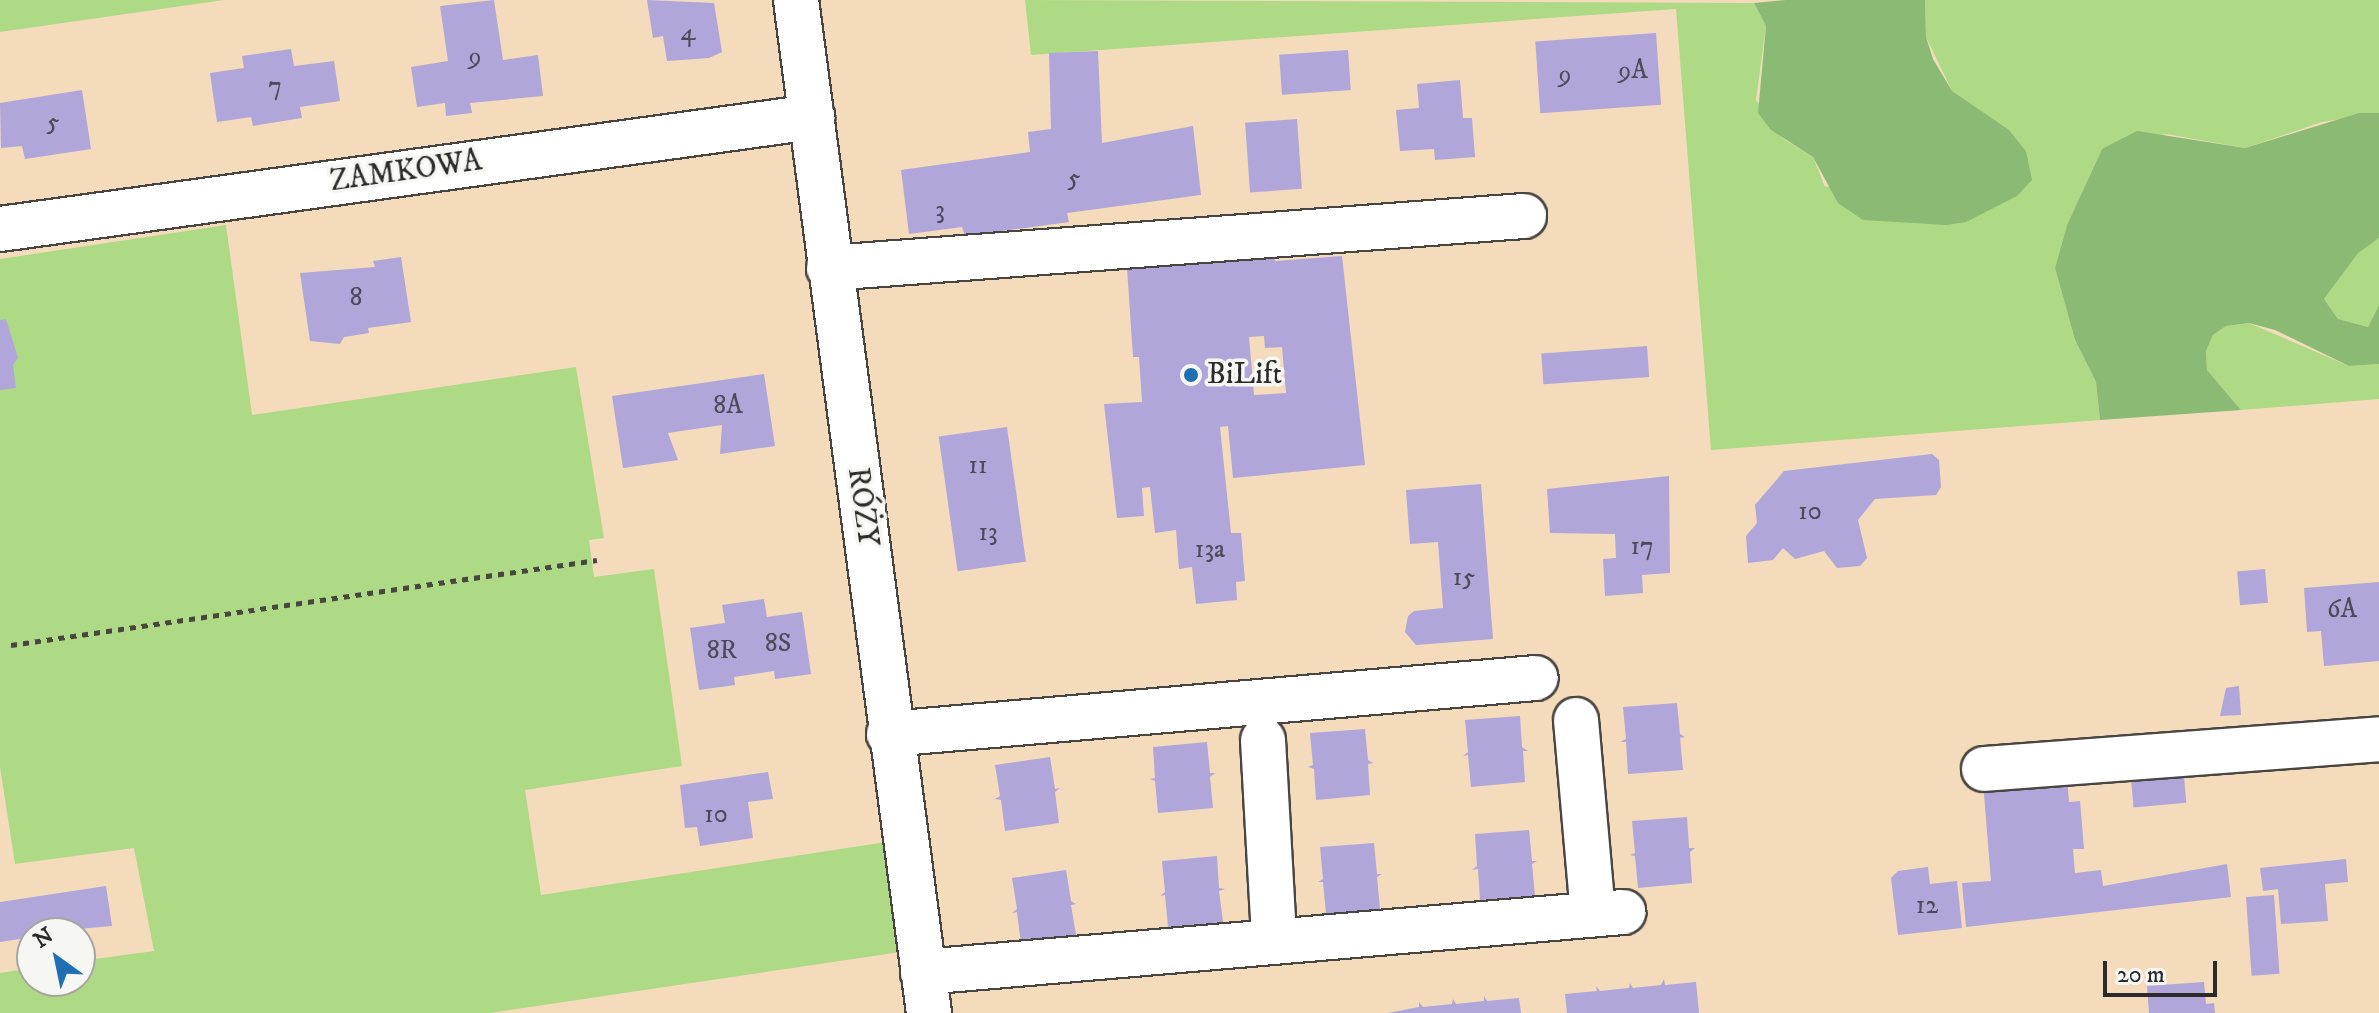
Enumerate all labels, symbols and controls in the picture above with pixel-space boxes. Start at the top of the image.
house number: 4 [681,17,695,49]
house number: 9 [469,41,481,73]
house number: 9A [1618,55,1648,87]
house number: 9 [1559,59,1571,91]
house number: 7 [268,71,282,103]
house number: 5 [47,107,59,139]
street label: ZAMKOWA [328,144,484,200]
house number: 5 [1068,163,1080,195]
house number: 3 [935,195,945,227]
house number: 8 [349,282,363,314]
place label: BiLift [1207,357,1282,393]
marker: BiLift [1182,366,1200,384]
house number: 8A [713,390,743,422]
house number: 11 [968,450,988,482]
street label: RÓŻY [839,465,885,549]
house number: 10 [1798,496,1822,528]
house number: 13 [978,517,998,549]
house number: 17 [1630,531,1654,563]
house number: 13a [1195,534,1225,566]
house number: 15 [1453,562,1475,594]
house number: 6A [2327,594,2357,626]
house number: 8S [765,628,791,660]
house number: 8R [707,635,737,667]
house number: 10 [704,799,728,831]
house number: 12 [1916,890,1938,922]
north arrow [16,917,96,997]
text: N [29,922,59,954]
scale bar [2107,945,2221,995]
text: 20 m [2117,960,2165,990]

